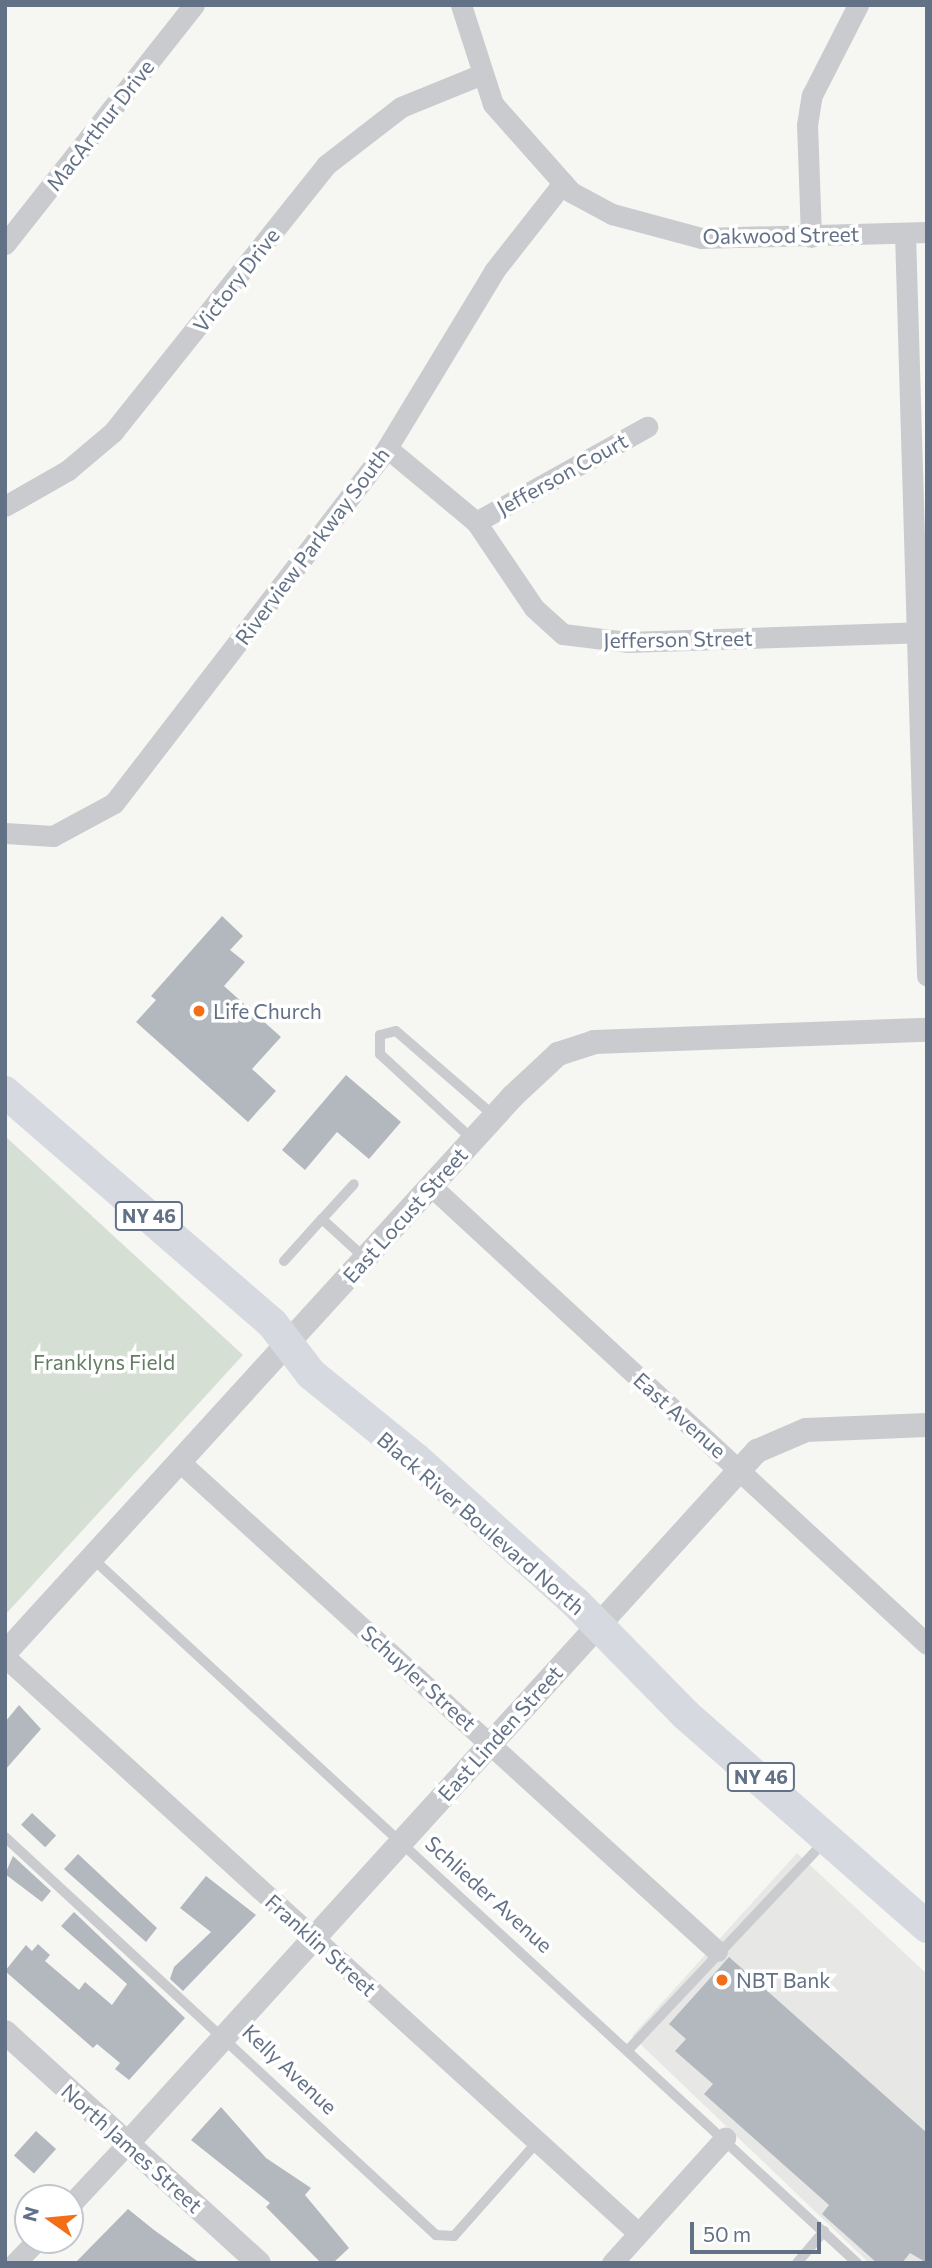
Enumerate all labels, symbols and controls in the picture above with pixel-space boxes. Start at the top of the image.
street label: MacArthur Drive [41,54,159,196]
street label: Oakwood Street [703,221,859,249]
street label: Victory Drive [188,223,284,337]
street label: Jefferson Court [492,428,632,520]
street label: Riverview Parkway South [230,442,394,650]
street label: Jefferson Street [603,625,753,653]
place label: Life Church [213,998,322,1024]
marker: Life Church [191,1003,207,1019]
street label: East Locust Street [338,1142,472,1288]
road number: NY 46 [114,1200,184,1232]
park label: Franklyns Field [33,1349,175,1375]
street label: East Avenue [629,1367,731,1463]
street label: Black River Boulevard North [372,1426,590,1620]
street label: Schuyler Street [357,1620,481,1736]
street label: East Linden Street [433,1660,567,1806]
road number: NY 46 [726,1762,796,1792]
street label: Schlieder Avenue [420,1830,558,1958]
street label: Franklin Street [260,1889,382,2001]
place label: NBT Bank [736,1967,831,1993]
marker: NBT Bank [714,1972,730,1988]
street label: Kelly Avenue [238,2019,342,2119]
street label: North James Street [56,2078,208,2218]
north arrow [14,2184,84,2254]
text: N [17,2204,43,2224]
scale bar [694,2208,825,2252]
text: 50 m [703,2221,751,2246]

